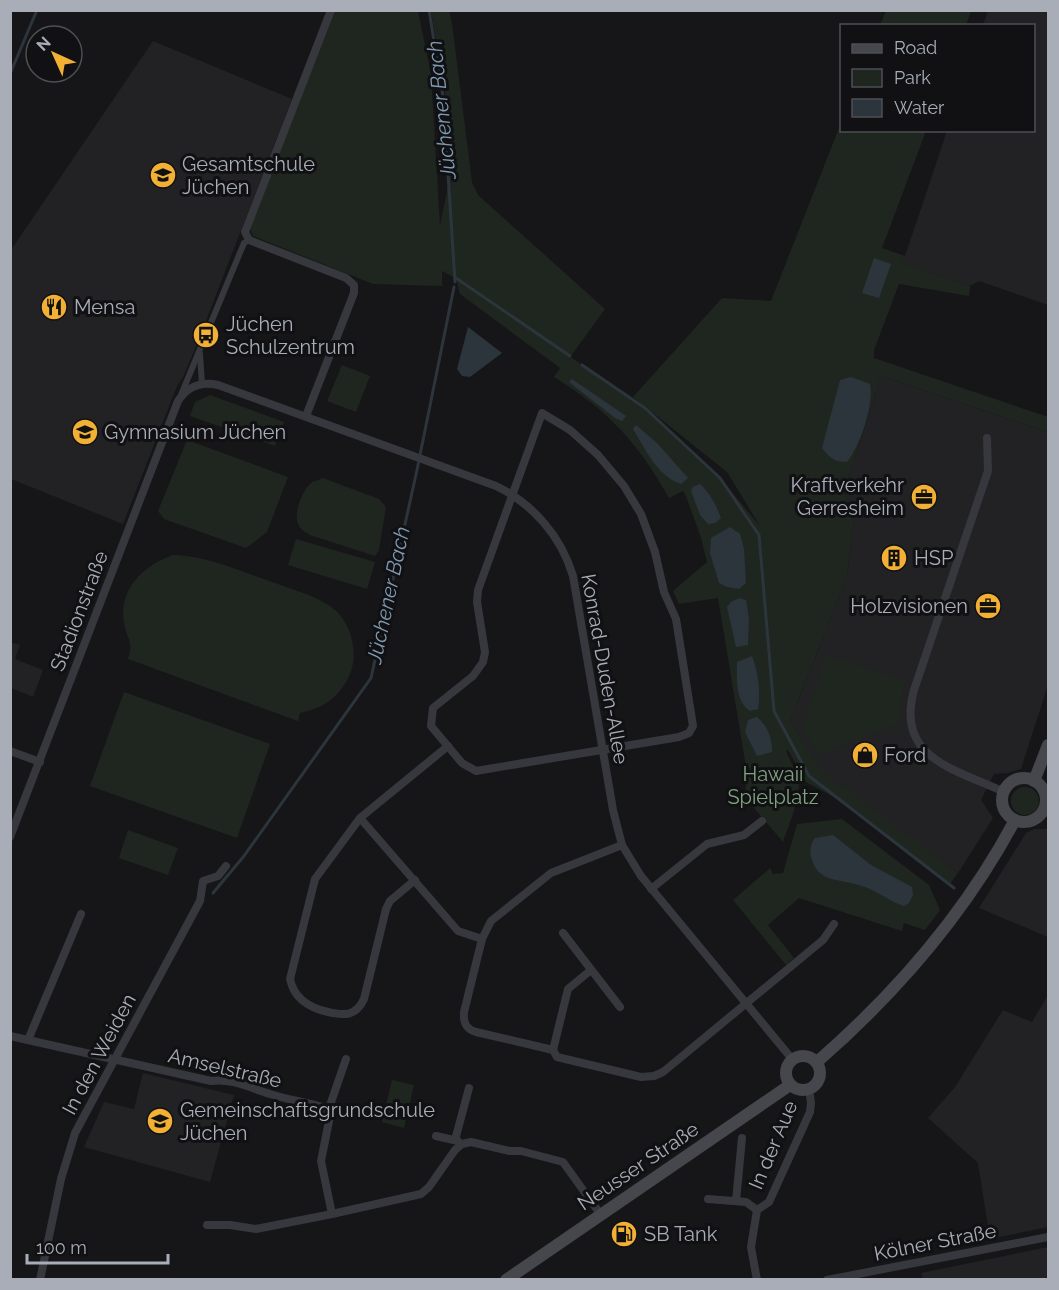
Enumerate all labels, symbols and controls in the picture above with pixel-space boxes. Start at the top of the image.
north arrow [24,24,84,84]
legend [840,24,1035,132]
text: N [33,33,55,55]
text: Road [894,37,937,58]
water label: Jüchener Bach [421,39,461,182]
text: Park [894,67,931,88]
text: Water [894,97,945,118]
place label: Gesamtschule Jüchen [182,152,315,199]
school or university icon: Gesamtschule Jüchen [148,160,178,190]
restaurant icon: Mensa [39,292,69,322]
place label: Mensa [74,295,135,319]
place label: Jüchen Schulzentrum [226,312,355,359]
bus stop icon: Jüchen Schulzentrum [191,320,221,350]
school or university icon: Gymnasium Jüchen [70,417,100,447]
place label: Gymnasium Jüchen [104,420,286,444]
place label: Kraftverkehr Gerresheim [791,473,904,520]
office icon: Kraftverkehr Gerresheim [909,482,939,512]
water label: Jüchener Bach [361,524,415,667]
building icon: HSP [879,543,909,573]
place label: HSP [914,546,953,570]
street label: Stadionstraße [45,547,113,675]
street label: Konrad-Duden-Allee [576,572,634,766]
office icon: Holzvisionen [973,591,1003,621]
place label: Holzvisionen [850,594,968,618]
shop icon: Ford [850,740,880,770]
place label: Ford [884,743,926,767]
park label: Hawaii Spielplatz [727,762,819,809]
street label: In den Weiden [57,989,141,1119]
street label: Amselstraße [166,1043,284,1093]
street label: In der Aue [744,1097,802,1193]
place label: Gemeinschaftsgrundschule Jüchen [180,1098,435,1145]
school or university icon: Gemeinschaftsgrundschule Jüchen [145,1106,175,1136]
street label: Neusser Straße [573,1117,703,1215]
street label: Kölner Straße [872,1218,998,1266]
fuel station icon: SB Tank [609,1219,639,1249]
place label: SB Tank [644,1222,718,1246]
scale bar [27,1227,168,1265]
text: 100 m [36,1237,87,1258]

